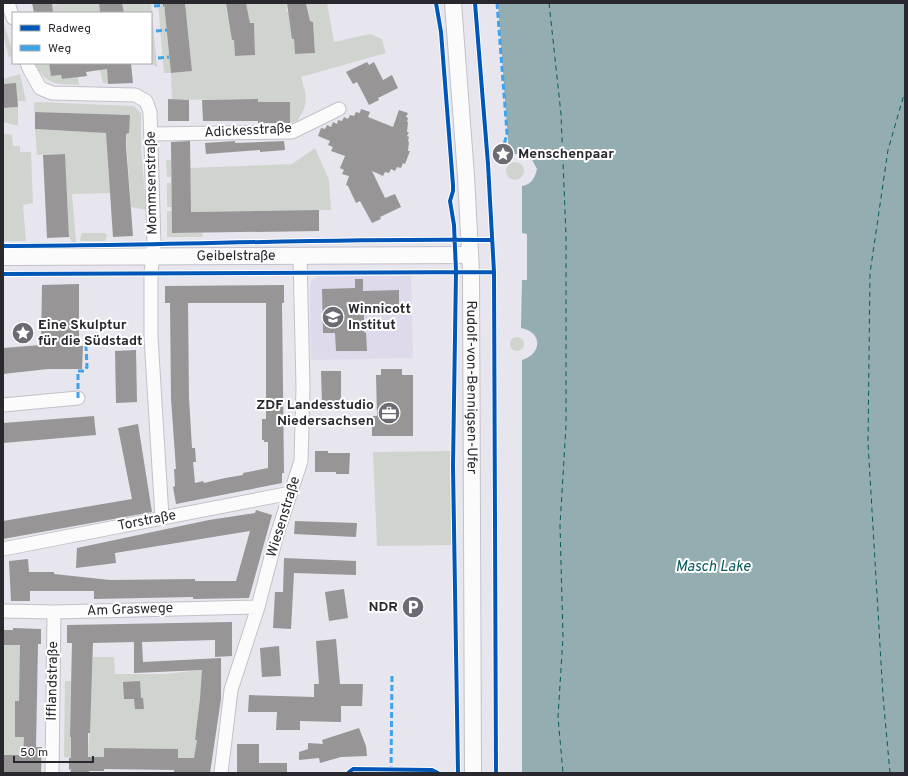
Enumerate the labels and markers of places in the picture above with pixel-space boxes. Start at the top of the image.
place icon: Menschenpaar [490,141,516,167]
place label: Menschenpaar [518,146,614,163]
place label: Winnicott Institut [348,301,411,334]
school or university icon: Winnicott Institut [320,304,346,330]
place label: Eine Skulptur für die Südstadt [38,317,143,350]
place icon: Eine Skulptur für die Südstadt [10,320,36,346]
place label: ZDF Landesstudio Niedersachsen [256,397,374,430]
office icon: ZDF Landesstudio Niedersachsen [376,400,402,426]
parking icon: NDR [400,594,426,620]
place label: NDR [368,599,398,616]

